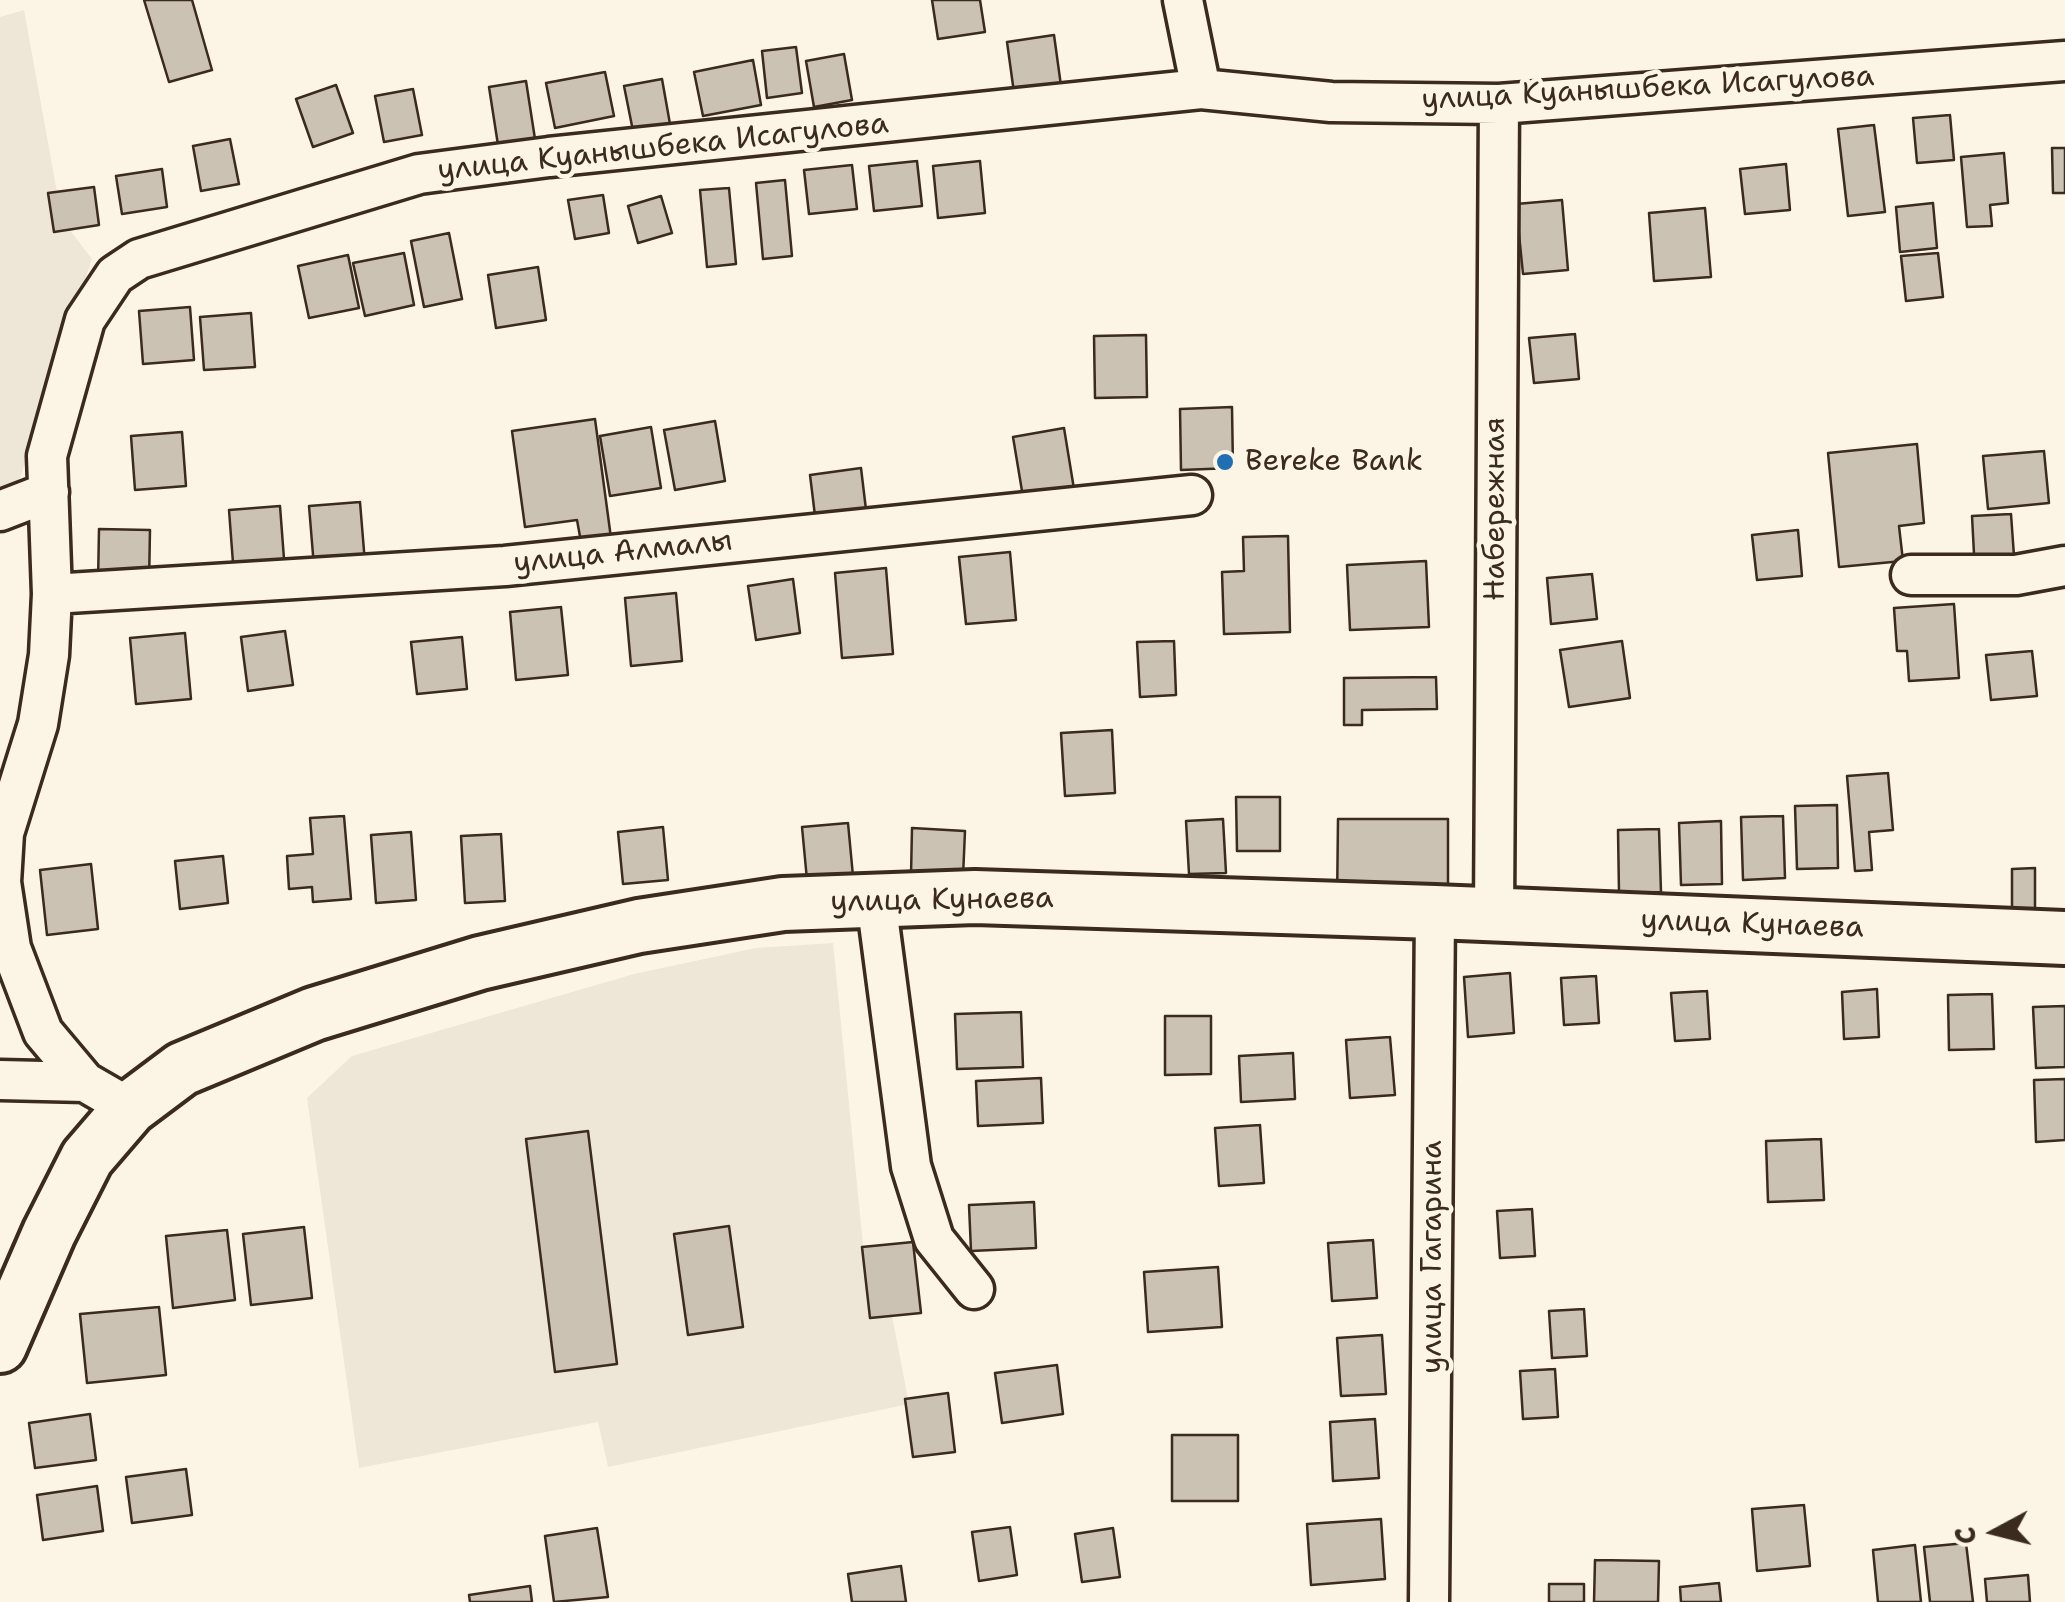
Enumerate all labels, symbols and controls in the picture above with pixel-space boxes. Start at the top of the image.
street label: улица Куанышбека Исагулова [1421,59,1875,119]
street label: улица Куанышбека Исагулова [436,106,890,190]
street label: Набережная [1478,417,1514,601]
place label: Bereke Bank [1245,444,1423,480]
marker: Bereke Bank [1214,451,1236,473]
street label: улица Алмалы [512,524,734,582]
street label: улица Кунаева [830,881,1054,921]
street label: улица Кунаева [1640,903,1864,947]
street label: улица Гагарина [1415,1140,1451,1374]
north arrow [1945,1482,2045,1582]
text: С [1945,1525,1985,1547]

